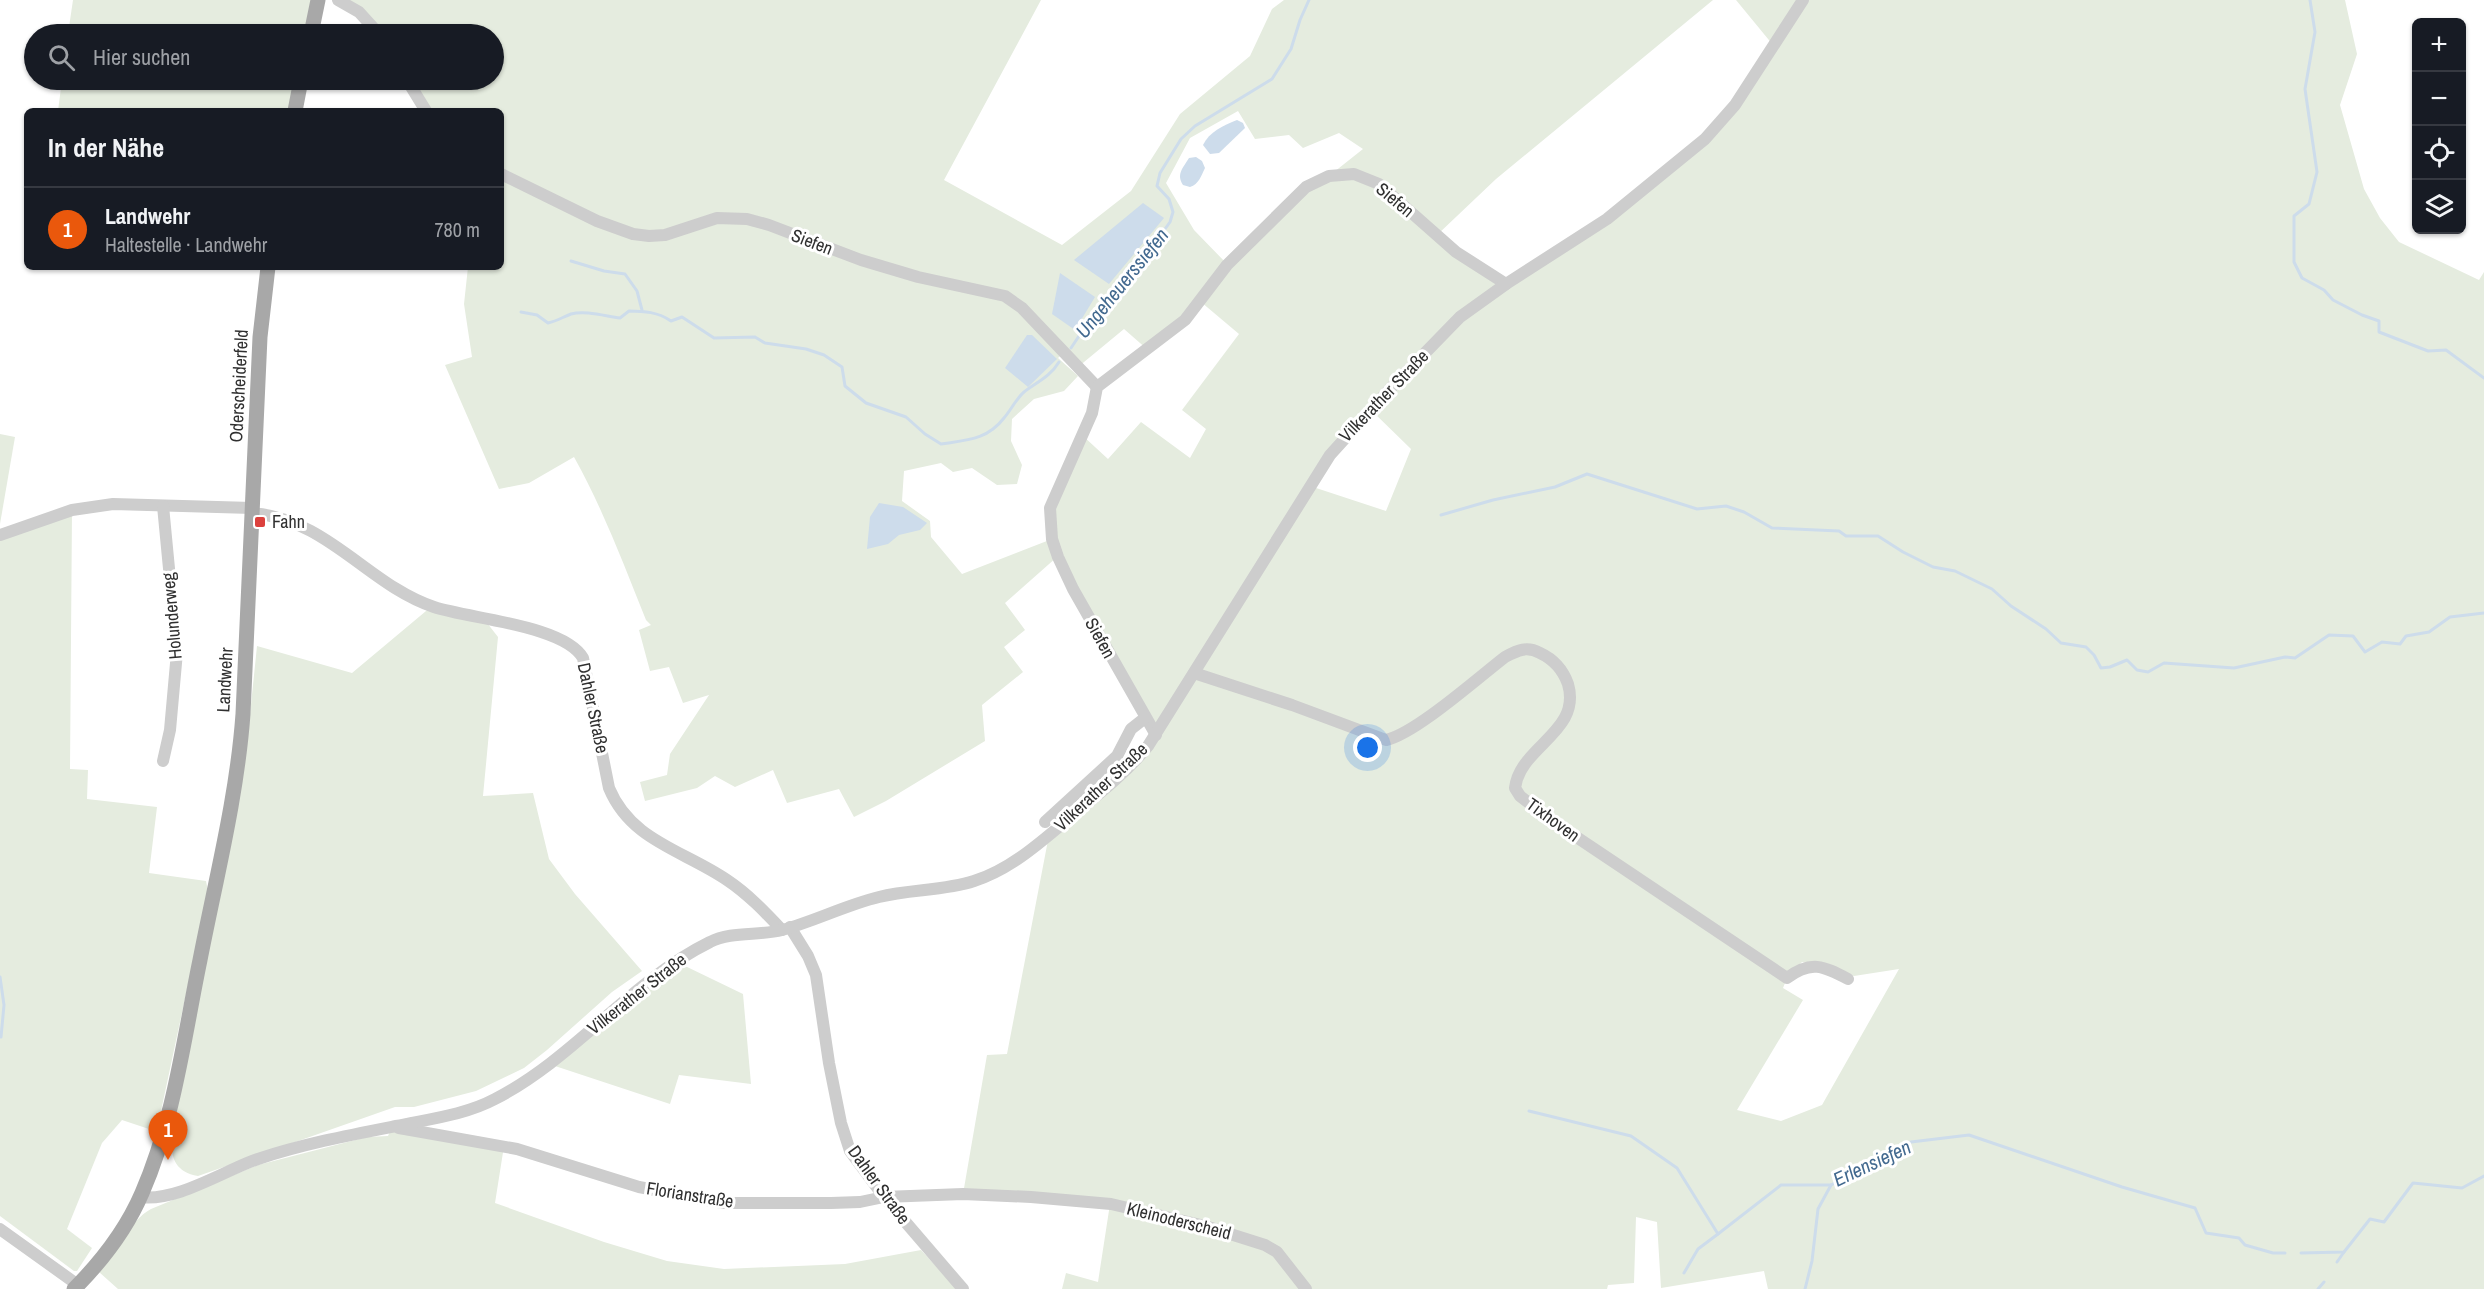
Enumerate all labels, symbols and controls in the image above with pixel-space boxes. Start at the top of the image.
map controls [2412,18,2466,234]
button: + [2412,18,2466,72]
search box [24,24,504,90]
icon: search [45,41,78,74]
text: Hier suchen [93,42,190,72]
button: − [2412,72,2466,126]
button: locate [2412,126,2466,180]
text: In der Nähe [48,130,164,165]
street label: Siefen [1371,176,1420,223]
button: layers [2412,180,2466,234]
text: Landwehr [105,201,190,231]
text: 1 [63,216,72,243]
text: 780 m [434,216,480,243]
street label: Siefen [788,222,837,261]
water label: Ungeheuerssiefen [1069,222,1174,343]
text: Haltestelle · Landwehr [105,231,267,258]
street label: Oderscheiderfeld [223,329,254,443]
street label: Vilkerather Straße [1333,344,1434,447]
place label: Fahn [272,509,305,534]
marker: Fahn [253,515,267,529]
street label: Holunderweg [155,571,188,660]
street label: Siefen [1079,613,1122,662]
street label: Landwehr [210,647,239,713]
street label: Dahler Straße [572,660,615,755]
your location [1353,733,1382,762]
street label: Vilkerather Straße [1048,737,1153,837]
street label: Tixhoven [1522,792,1585,847]
street label: Vilkerather Straße [582,947,691,1040]
pin: 1 [148,1110,188,1160]
water label: Erlensiefen [1828,1133,1915,1192]
street label: Dahler Straße [842,1140,917,1229]
street label: Florianstraße [645,1175,735,1214]
street label: Kleinoderscheid [1124,1195,1234,1246]

